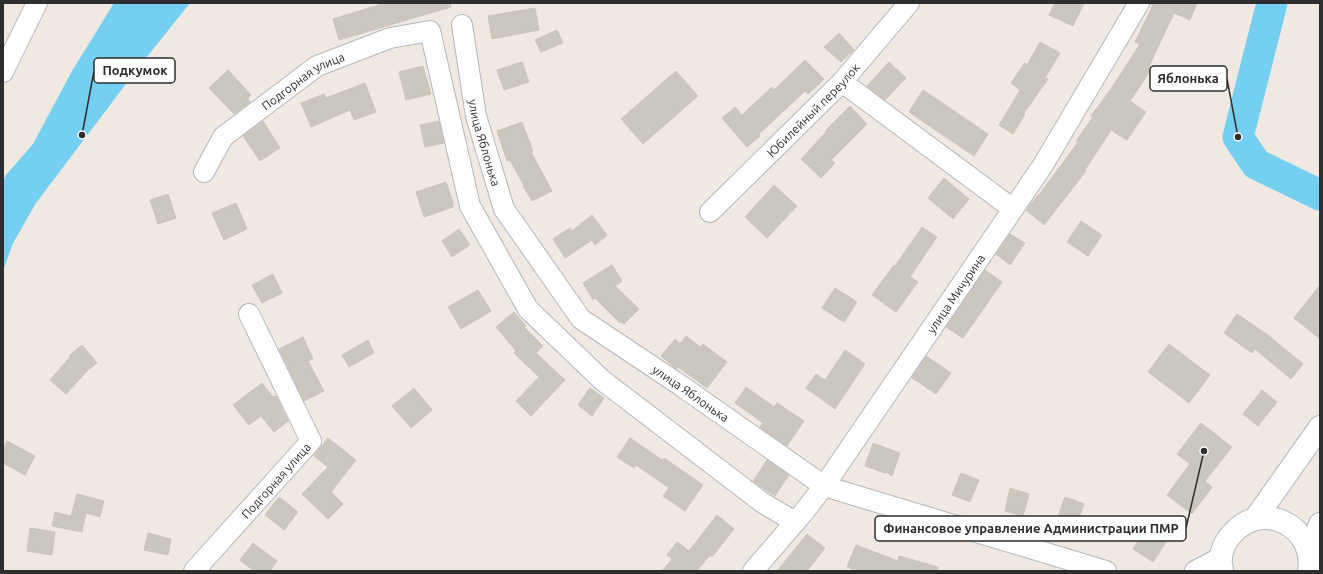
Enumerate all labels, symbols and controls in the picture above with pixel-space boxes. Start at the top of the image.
street label: Подгорная улица [259,50,346,112]
callout: Подкумок [94,58,175,83]
street label: Юбилейный переулок [764,60,862,159]
text: Подкумок [102,63,168,77]
callout: Яблонька [1150,66,1227,91]
text: Яблонька [1157,71,1219,85]
street label: улица Яблонька [467,98,503,188]
street label: улица Мичурина [924,251,987,335]
street label: улица Яблонька [650,362,732,424]
street label: Подгорная улица [238,440,313,521]
callout: Финансовое управление Администрации ПМР [875,516,1186,541]
text: Финансовое управление Администрации ПМР [883,521,1179,535]

